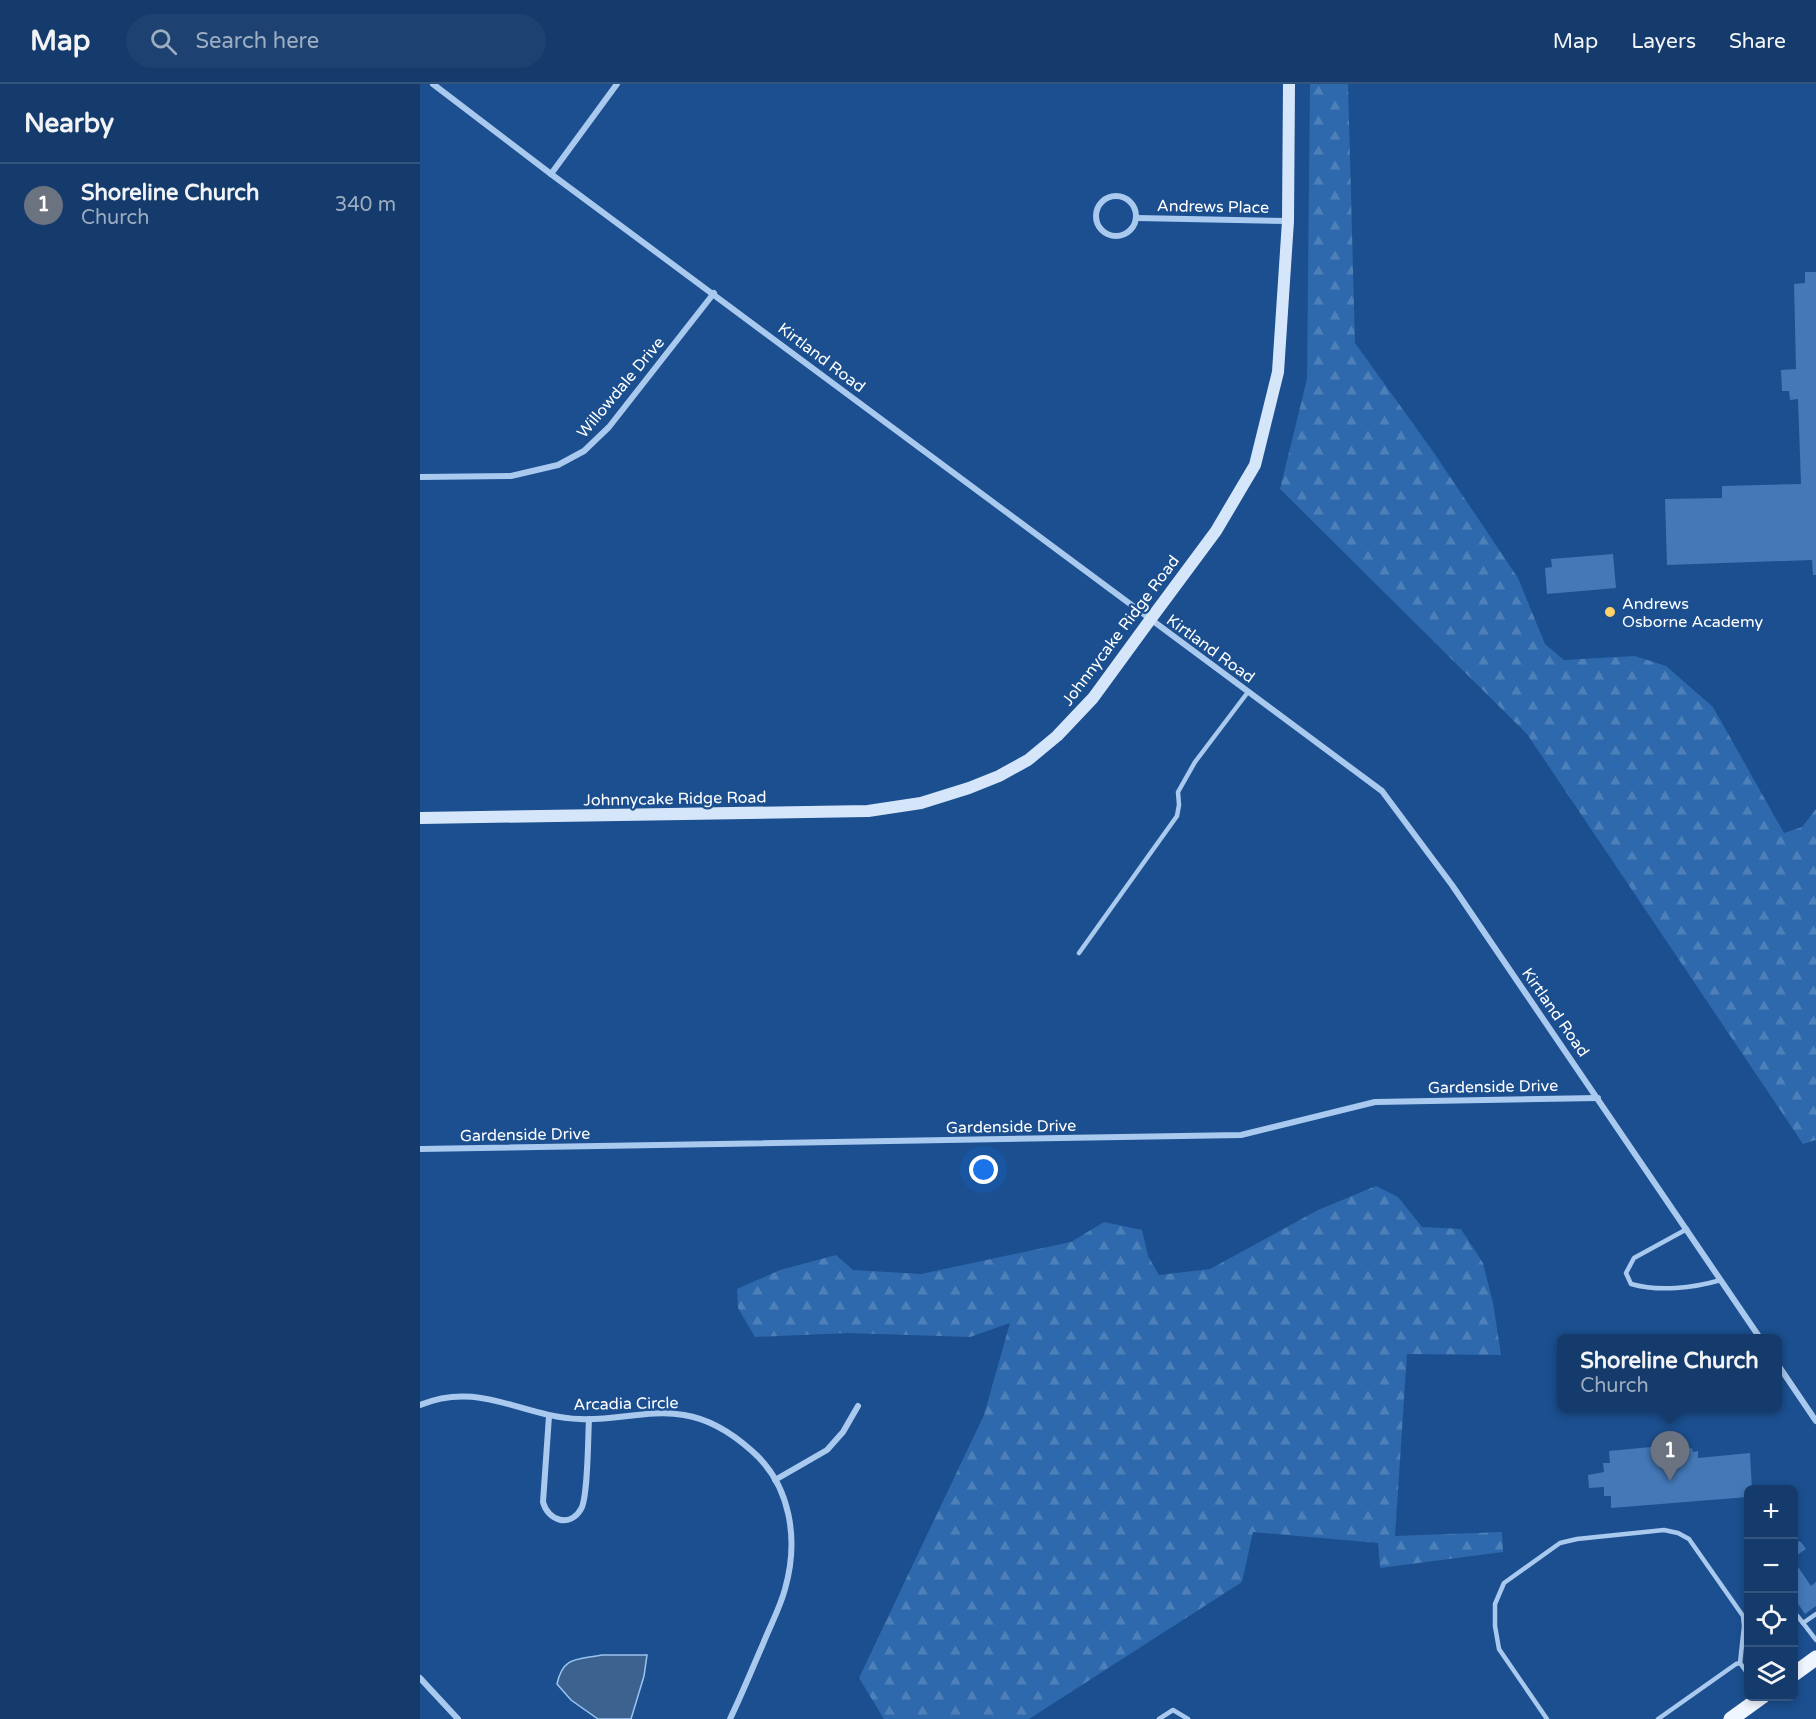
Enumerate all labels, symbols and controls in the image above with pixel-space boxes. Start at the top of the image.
search box [126,14,546,68]
text: Map [30,24,90,58]
icon: search [147,25,180,58]
text: Search here [195,28,319,54]
text: Map [1553,29,1598,54]
text: Layers [1631,29,1696,54]
text: Share [1729,29,1786,54]
text: Nearby [24,108,114,139]
text: Shoreline Church [81,180,259,206]
text: 1 [37,193,50,217]
text: 340 m [335,193,396,217]
street label: Andrews Place [1157,196,1269,218]
text: Church [81,206,149,230]
street label: Kirtland Road [774,318,869,397]
street label: Willowdale Drive [573,333,669,442]
street label: Johnnycake Ridge Road [1058,551,1184,710]
place label: Andrews Osborne Academy [1622,594,1763,632]
marker: Andrews Osborne Academy [1603,605,1617,619]
street label: Kirtland Road [1162,610,1258,688]
street label: Johnnycake Ridge Road [583,787,767,811]
street label: Kirtland Road [1517,964,1593,1061]
street label: Gardenside Drive [1428,1076,1558,1098]
street label: Gardenside Drive [946,1116,1076,1138]
street label: Gardenside Drive [460,1124,590,1146]
your location [969,1155,998,1184]
popup [1557,1334,1782,1412]
text: Shoreline Church [1580,1348,1759,1374]
text: Church [1580,1374,1649,1398]
street label: Arcadia Circle [573,1393,679,1415]
pin: 1 [1650,1432,1690,1481]
map controls [1744,1485,1798,1701]
button: + [1744,1485,1798,1539]
button: − [1744,1539,1798,1593]
button: locate [1744,1593,1798,1647]
button: layers [1744,1647,1798,1701]

